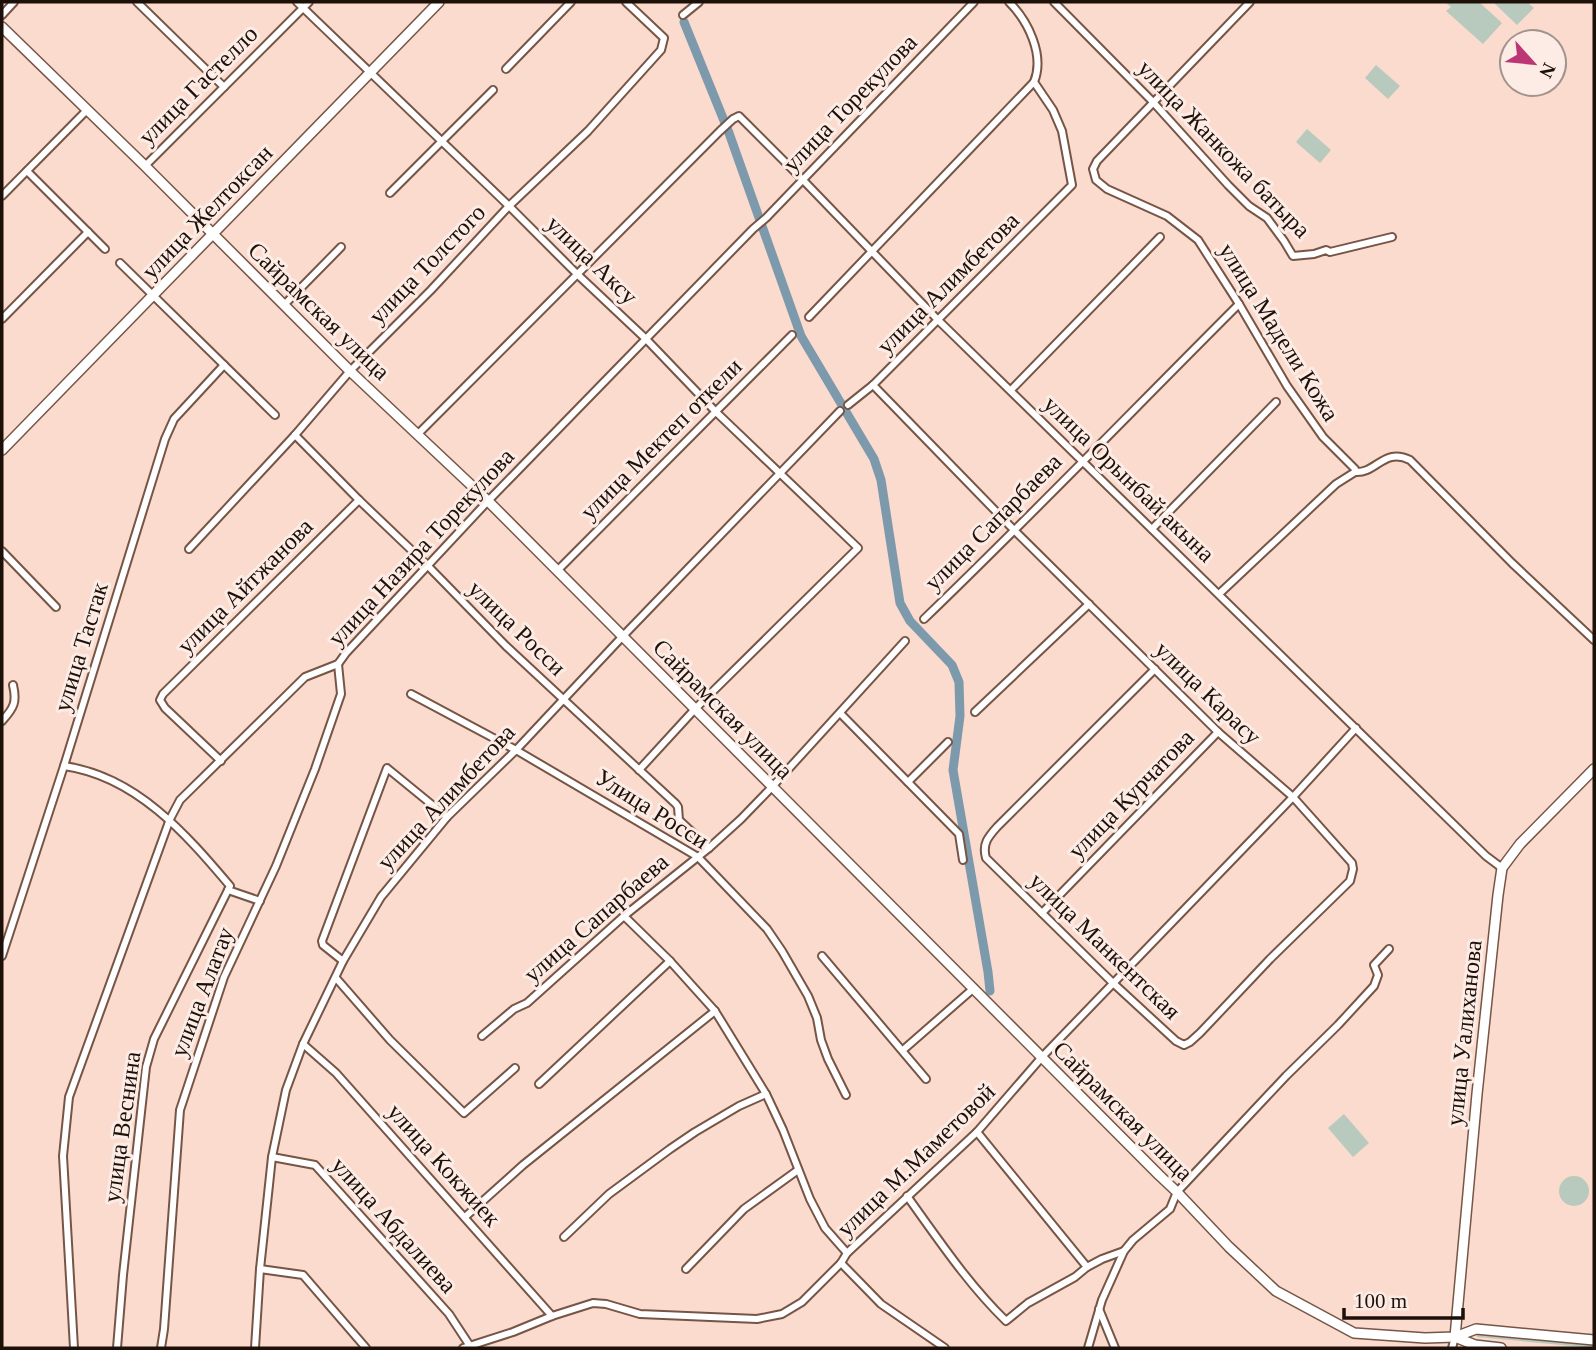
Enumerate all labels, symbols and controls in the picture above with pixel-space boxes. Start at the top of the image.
street label: улица Гастелло [133,20,263,150]
north arrow [1498,28,1568,98]
street label: улица Торекулова [778,29,922,177]
street label: улица Жанкожа батыра [1133,55,1316,243]
text: N [1535,60,1560,82]
street label: улица Желтоксан [137,140,278,284]
street label: улица Толстого [364,199,490,329]
street label: улица Алимбетова [872,207,1024,359]
street label: улица Аксу [541,210,643,310]
street label: Сайрамская улица [243,237,395,385]
street label: улица Мадели Кожа [1214,238,1344,426]
street label: улица Мектеп откели [575,353,747,525]
street label: улица Орынбай акына [1038,391,1220,568]
street label: улица Назира Торекулова [323,443,519,651]
street label: улица Сапарбаева [919,448,1067,596]
street label: улица Айтжанова [172,513,318,659]
street label: улица Росси [463,575,571,681]
street label: улица Тастак [49,579,113,715]
street label: Сайрамская улица [648,634,798,784]
street label: улица Карасу [1150,636,1266,750]
street label: улица Алимбетова [372,719,520,875]
street label: улица Курчатова [1063,724,1199,864]
street label: Улица Росси [591,764,713,854]
street label: улица Сапарбаева [519,848,674,988]
street label: улица Манкентская [1024,868,1186,1024]
street label: улица Алатау [165,923,239,1061]
street label: улица Уалиханова [1441,938,1487,1127]
street label: Сайрамская улица [1048,1036,1198,1186]
street label: улица Веснина [99,1049,146,1204]
street label: улица М.Маметовой [832,1078,1000,1242]
street label: улица Кокжиек [382,1099,506,1232]
street label: улица Абдалиева [326,1152,462,1298]
scale bar [1344,1276,1463,1320]
text: 100 m [1354,1289,1407,1313]

